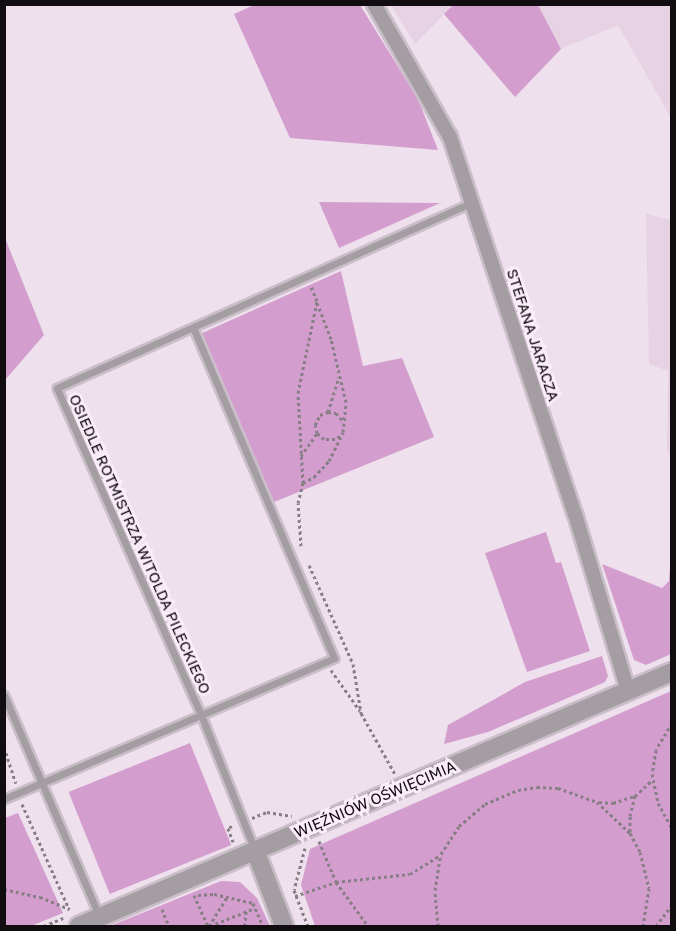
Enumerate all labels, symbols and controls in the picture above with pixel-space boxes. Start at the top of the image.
street label: STEFANA JARACZA [503,267,563,403]
street label: OSIEDLE ROTMISTRZA WITOLDA PILECKIEGO [65,391,215,697]
street label: WIĘŹNIÓW OŚWIĘCIMIA [292,757,458,841]

